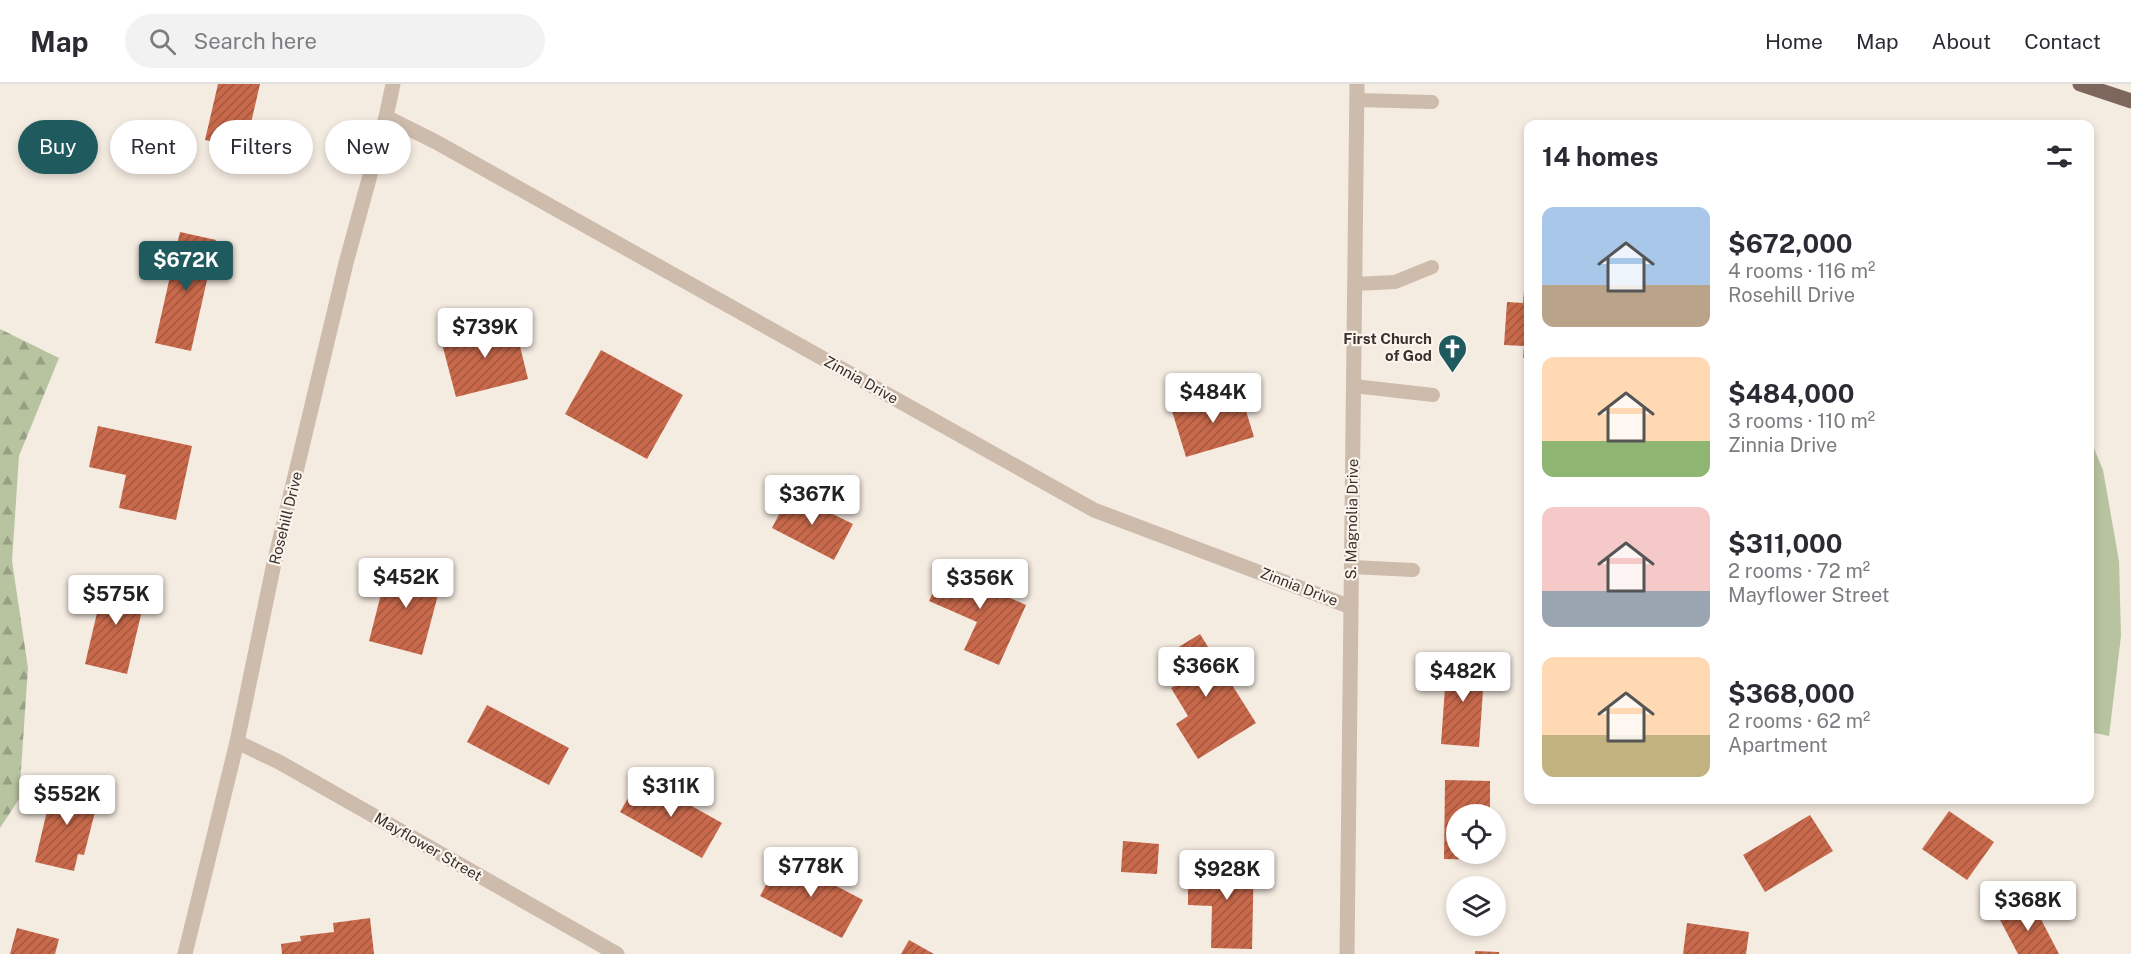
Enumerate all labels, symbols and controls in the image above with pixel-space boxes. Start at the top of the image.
search box [125,14,545,68]
text: Map [30,25,89,58]
icon: search [146,25,179,58]
text: Search here [194,28,317,54]
text: Home [1765,29,1823,54]
text: Map [1856,29,1899,54]
text: About [1932,29,1991,54]
text: Contact [2024,29,2101,54]
chip: Buy [18,120,98,174]
chip: Rent [110,120,197,174]
chip: Filters [209,120,313,174]
chip: New [325,120,411,174]
icon: filters [2043,140,2076,173]
text: 14 homes [1542,141,1658,172]
text: $672,000 [1728,228,1853,259]
icon: home [1590,231,1662,303]
pin: $672K [144,241,228,292]
text: $672K [153,248,219,272]
text: 4 rooms · 116 m² [1728,259,1875,283]
text: Rosehill Drive [1728,283,1855,307]
pin: $739K [443,308,527,359]
text: $739K [452,315,518,339]
place label: First Church of God [1343,330,1432,364]
church icon: First Church of God [1437,332,1469,374]
street label: Zinnia Drive [821,352,901,407]
pin: $484K [1171,373,1255,424]
text: $484,000 [1728,378,1854,409]
text: $484K [1179,380,1247,404]
icon: home [1590,381,1662,453]
text: 3 rooms · 110 m² [1728,409,1875,433]
text: Zinnia Drive [1728,433,1837,457]
street label: S. Magnolia Drive [1342,459,1361,579]
street label: Rosehill Drive [266,470,305,566]
pin: $367K [770,475,854,526]
text: $367K [779,482,845,506]
text: $311,000 [1728,528,1843,559]
icon: home [1590,531,1662,603]
pin: $452K [364,558,448,609]
pin: $356K [938,559,1022,610]
text: 2 rooms · 72 m² [1728,559,1870,583]
street label: Zinnia Drive [1258,564,1340,609]
text: $452K [372,565,440,589]
text: $356K [946,566,1014,590]
pin: $575K [74,575,158,626]
text: $575K [82,582,150,606]
text: Mayflower Street [1728,583,1890,607]
pin: $366K [1164,647,1248,698]
pin: $482K [1421,652,1505,703]
text: $366K [1172,654,1240,678]
text: $482K [1429,659,1497,683]
text: $368,000 [1728,678,1855,709]
icon: home [1590,681,1662,753]
text: 2 rooms · 62 m² [1728,709,1870,733]
text: Apartment [1728,733,1828,757]
pin: $311K [629,767,713,818]
text: $311K [642,774,700,798]
pin: $552K [25,775,109,826]
text: $552K [33,782,101,806]
map controls [1446,804,1506,936]
button: locate [1446,804,1506,864]
street label: Mayflower Street [372,809,485,884]
pin: $778K [769,847,853,898]
pin: $928K [1185,850,1269,901]
text: $778K [778,854,844,878]
text: $928K [1193,857,1261,881]
button: layers [1446,876,1506,936]
pin: $368K [1986,881,2070,932]
text: $368K [1994,888,2062,912]

